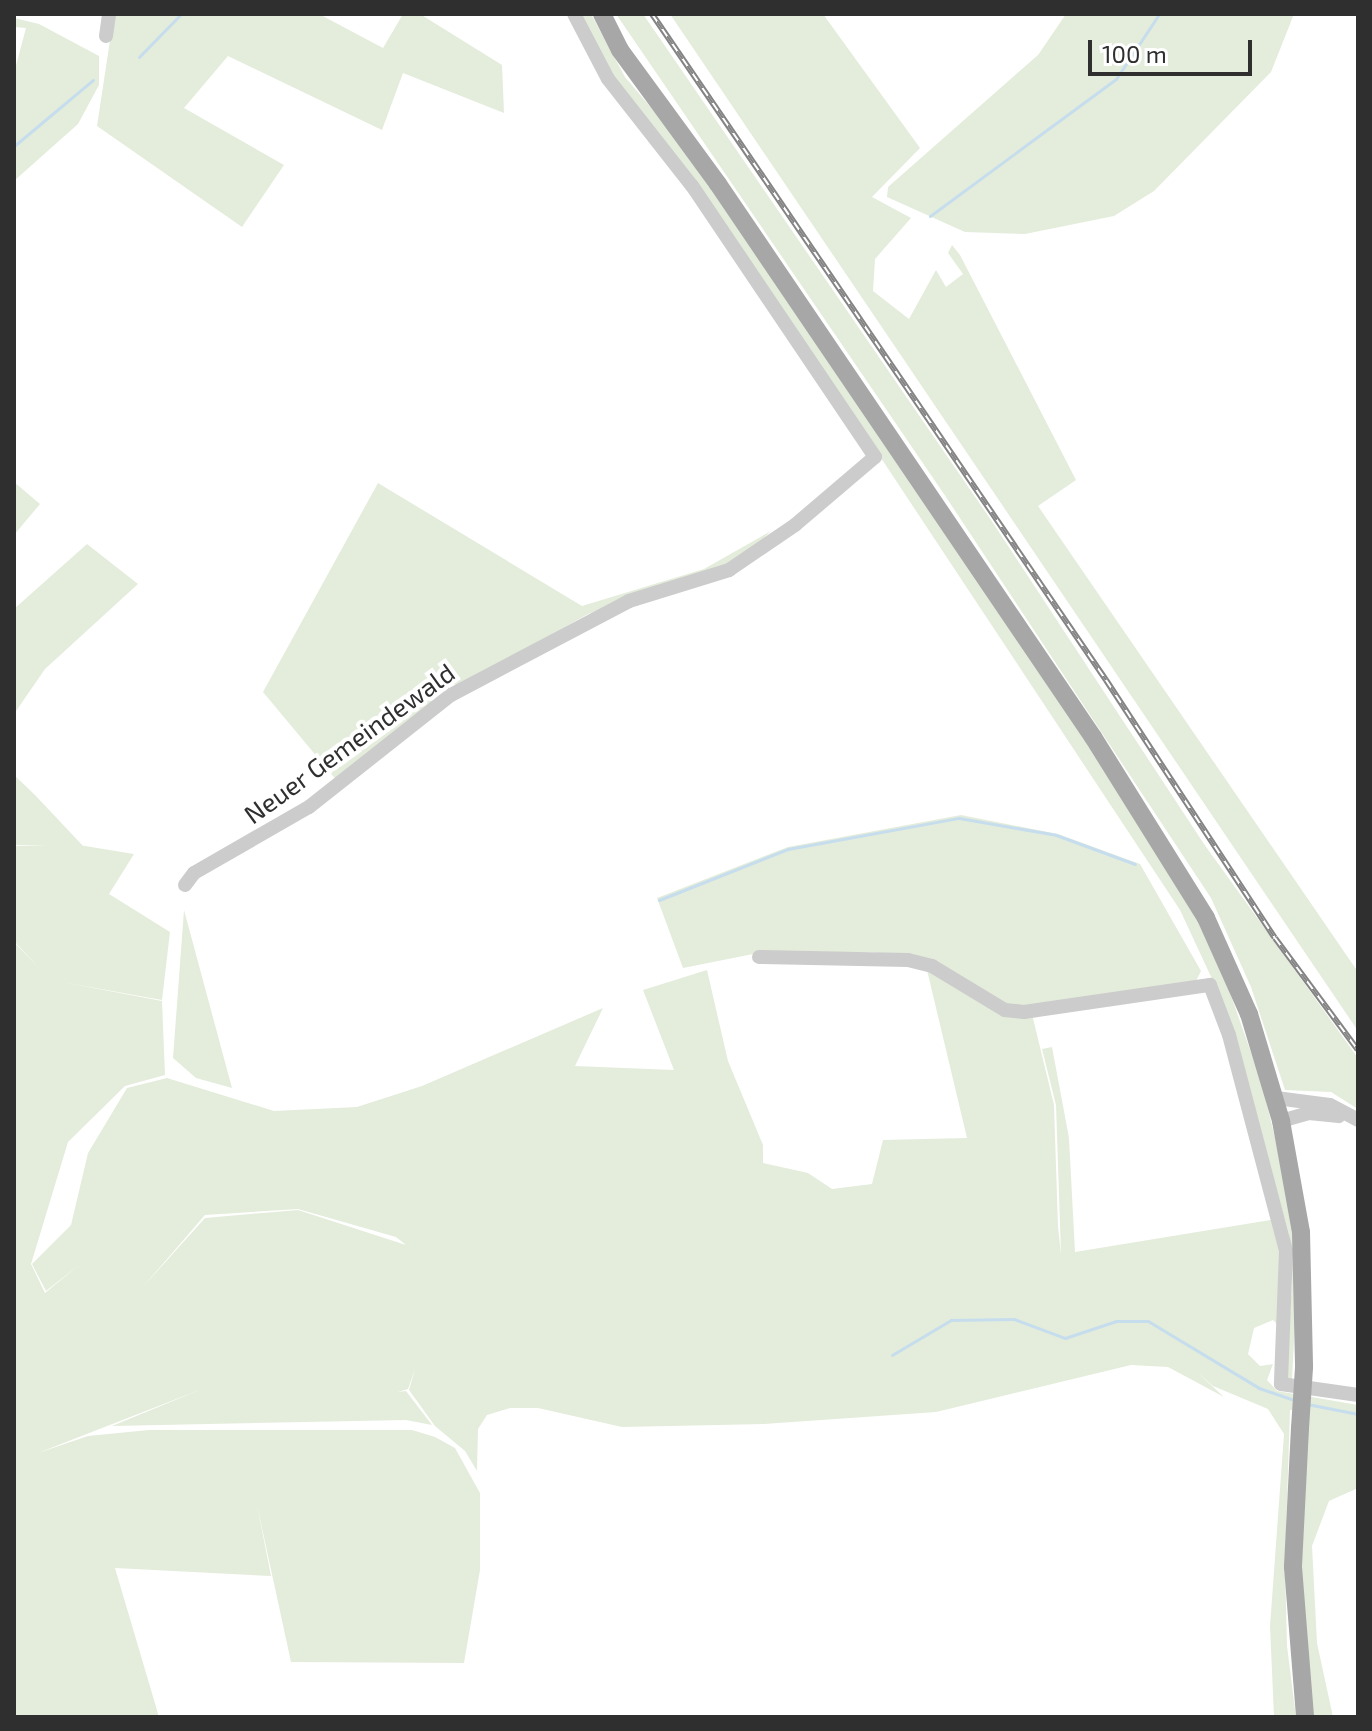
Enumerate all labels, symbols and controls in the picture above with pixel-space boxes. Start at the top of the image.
scale bar [1092,24,1256,74]
text: 100 m [1102,39,1167,68]
street label: Neuer Gemeindewald [237,656,461,830]

